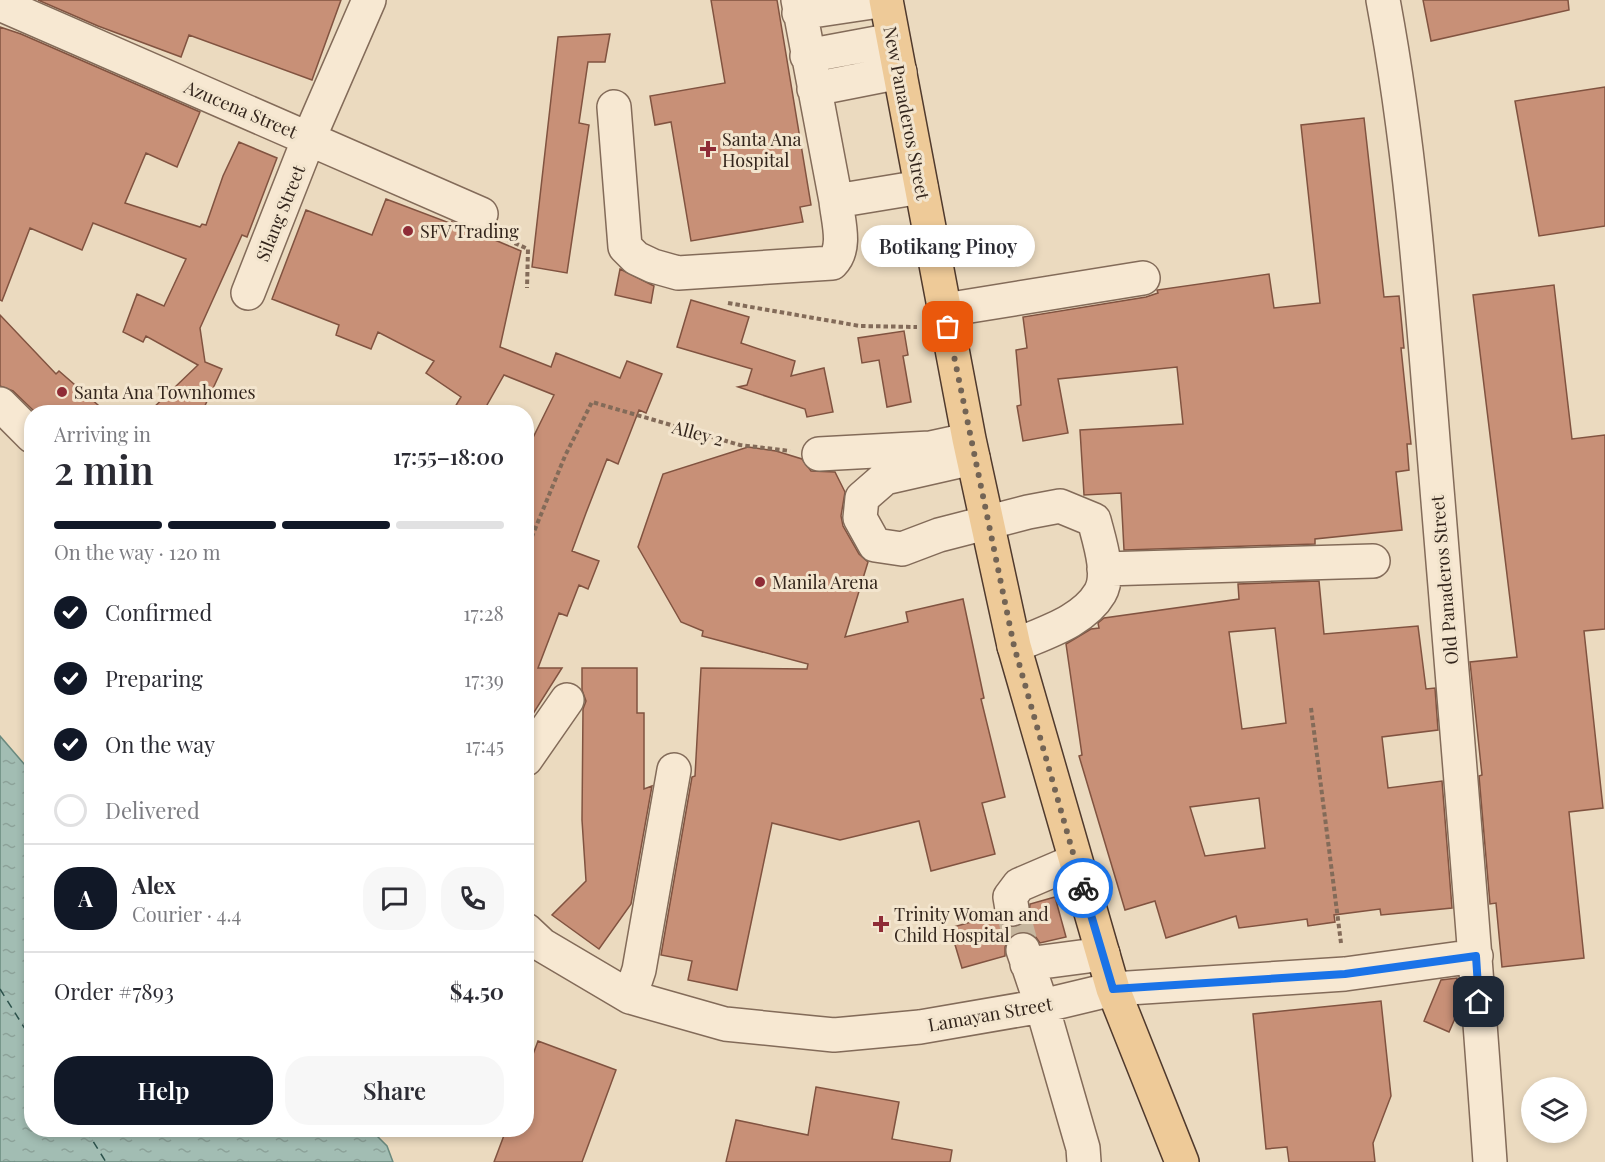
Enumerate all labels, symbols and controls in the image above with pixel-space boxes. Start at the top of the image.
street label: New Panaderos Street [878,24,936,202]
street label: Azucena Street [180,74,302,144]
place label: Santa Ana Hospital [722,127,802,172]
marker: Santa Ana Hospital [699,140,717,158]
street label: Silang Street [250,161,310,265]
place label: SFV Trading [420,219,519,243]
marker: SFV Trading [401,224,415,238]
callout: Botikang Pinoy [861,225,1035,267]
text: Botikang Pinoy [879,232,1017,259]
pin [922,301,973,352]
icon: bag [931,310,964,343]
place label: Santa Ana Townhomes [74,380,256,404]
marker: Santa Ana Townhomes [55,385,69,399]
street label: Alley 2 [669,414,726,451]
text: Arriving in [54,420,151,447]
text: 17:55–18:00 [393,441,504,471]
text: 2 min [54,443,154,495]
street label: Old Panaderos Street [1425,494,1463,666]
text: On the way · 120 m [54,538,221,565]
place label: Manila Arena [772,570,878,594]
marker: Manila Arena [753,575,767,589]
icon: check [54,596,87,629]
text: Confirmed [105,597,212,627]
text: 17:28 [463,599,504,626]
icon: check [54,662,87,695]
text: Preparing [105,663,203,693]
text: 17:39 [464,665,504,692]
icon: check [54,728,87,761]
text: On the way [105,729,215,759]
text: 17:45 [465,731,504,758]
text: Delivered [105,795,200,825]
courier [1053,858,1113,918]
button: chat [363,867,426,930]
button: phone [441,867,504,930]
text: Alex [132,870,176,900]
icon: bike [1067,872,1100,905]
text: A [78,883,93,913]
text: Courier · 4.4 [132,900,241,927]
place label: Trinity Woman and Child Hospital [894,902,1049,947]
marker: Trinity Woman and Child Hospital [872,915,890,933]
text: Order #7893 [54,976,174,1006]
text: $4.50 [450,976,504,1006]
pin [1453,976,1504,1027]
icon: home [1462,985,1495,1018]
street label: Lamayan Street [926,991,1055,1037]
button: Help [54,1056,273,1125]
button: Share [285,1056,504,1125]
map controls [1521,1077,1587,1143]
button: layers [1521,1077,1587,1143]

